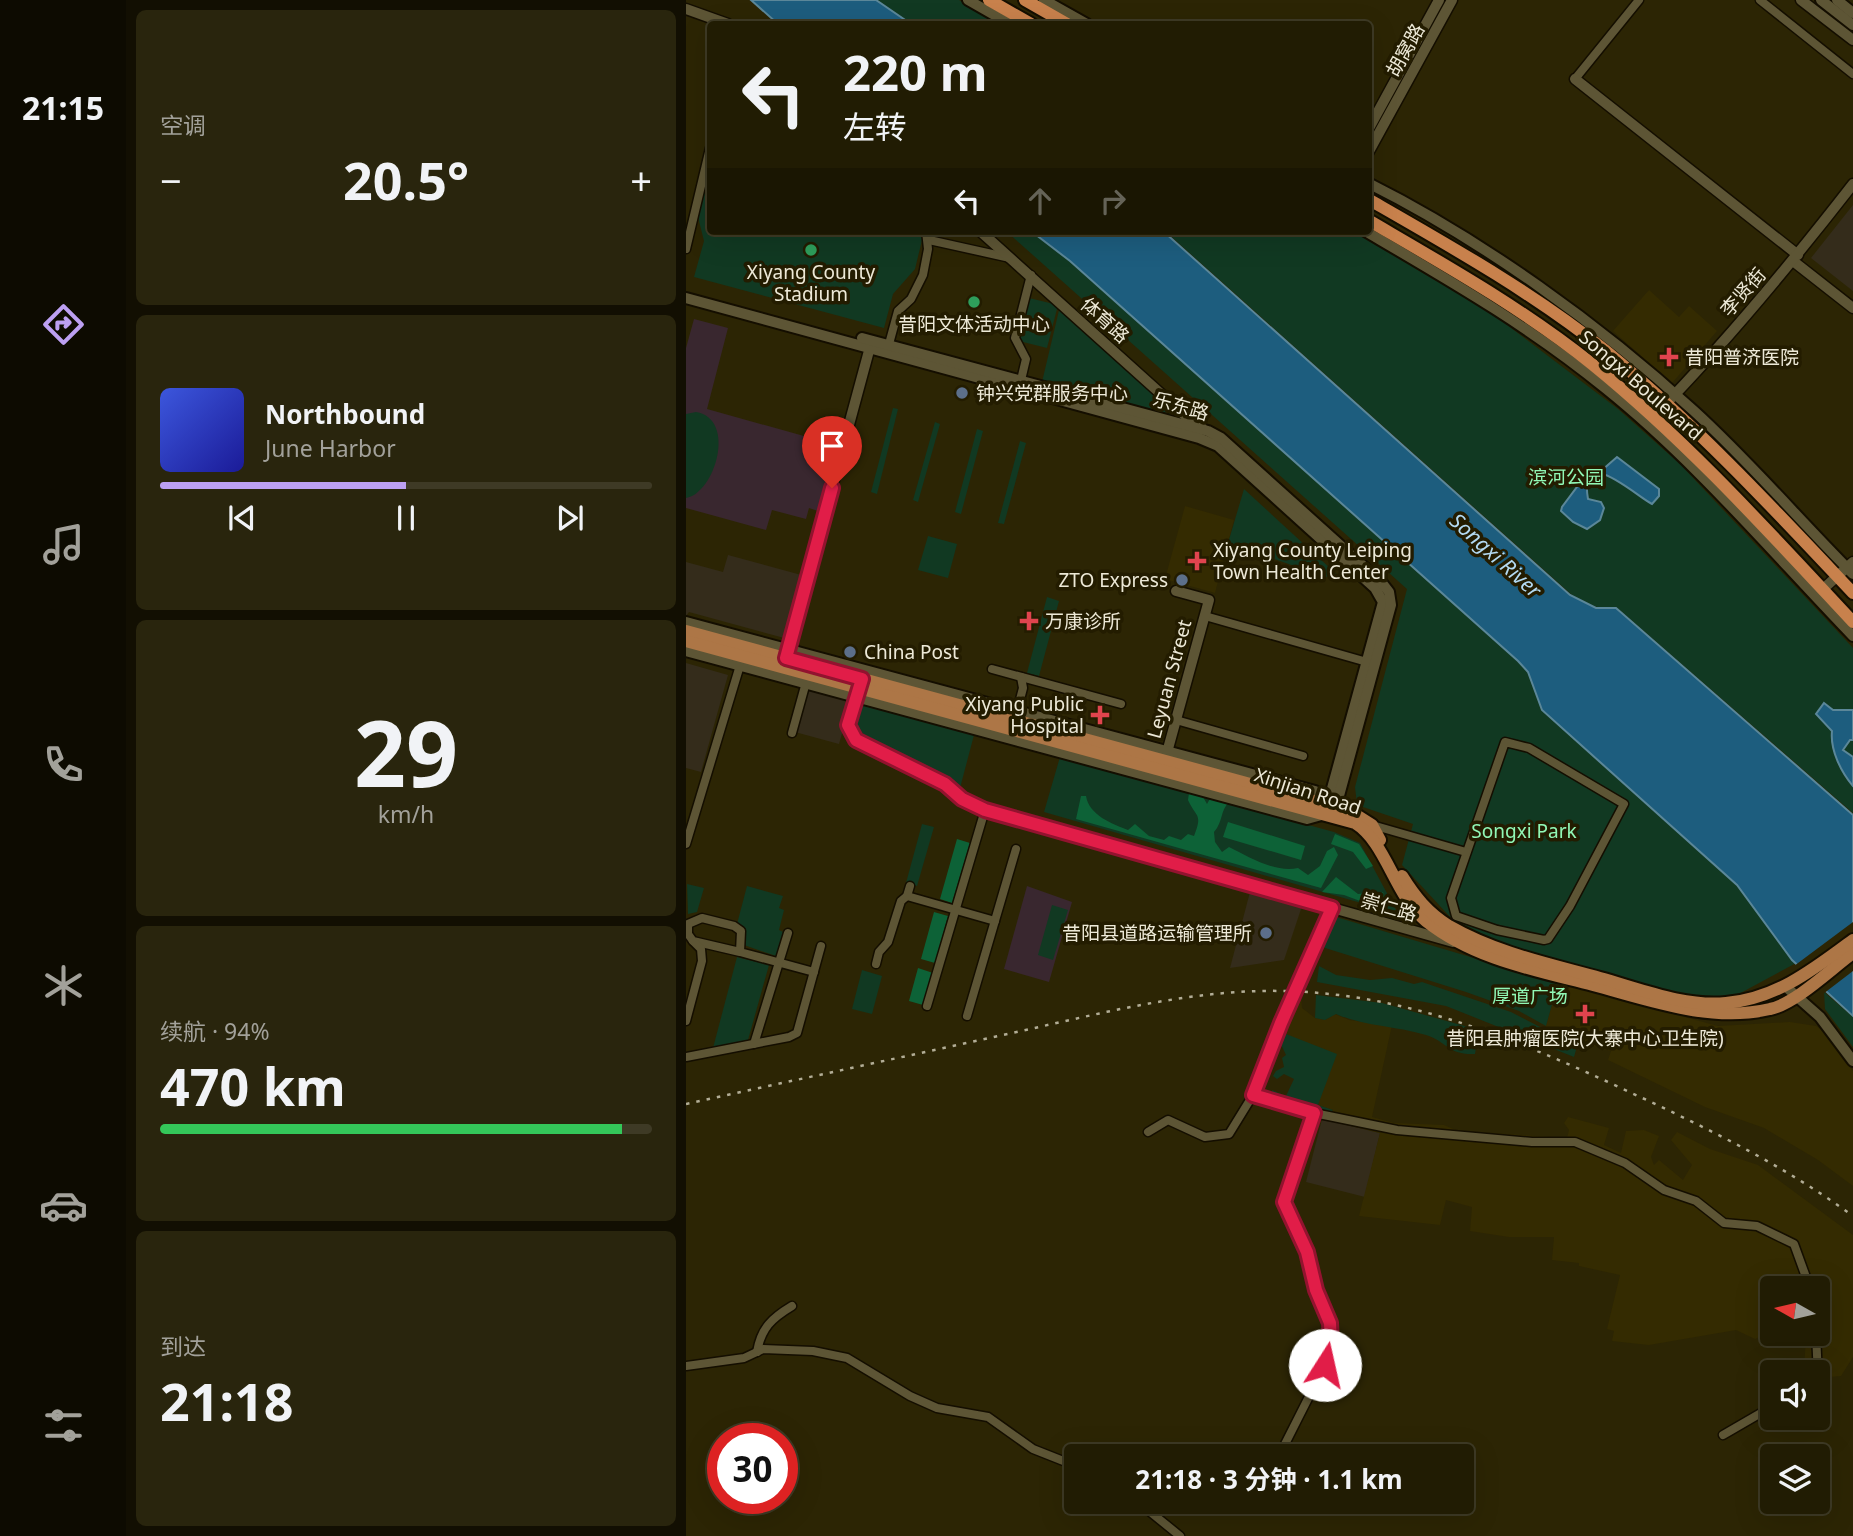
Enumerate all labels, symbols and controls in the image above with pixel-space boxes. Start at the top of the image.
street label: 胡窝路 [1380,19,1430,81]
text: 220 m [843,39,988,105]
icon: left [728,49,819,140]
text: 21:15 [22,86,104,129]
text: 左转 [843,105,907,148]
text: 空调 [160,109,206,141]
text: 20.5° [343,144,469,215]
text: − [160,154,182,206]
text: + [630,154,652,206]
icon: left [948,182,986,220]
icon: ahead [1021,182,1059,220]
icon: right [1094,182,1132,220]
marker: Xiyang County Stadium [803,242,819,258]
place label: Xiyang County Stadium [747,259,875,307]
street label: 李贤街 [1714,262,1772,322]
street label: 体育路 [1075,291,1135,349]
marker: 昔阳文体活动中心 [966,294,982,310]
icon: directions [39,300,88,349]
place label: 昔阳文体活动中心 [898,311,1050,337]
street label: Songxi Boulevard [1574,324,1708,446]
place label: 昔阳普济医院 [1685,344,1799,370]
marker: 昔阳普济医院 [1659,347,1679,367]
place label: 钟兴党群服务中心 [976,380,1128,406]
marker: 钟兴党群服务中心 [954,385,970,401]
street label: 乐东路 [1150,386,1212,426]
text: Northbound [265,396,425,432]
pin [802,416,862,488]
icon: arrive [813,427,851,465]
text: June Harbor [265,432,396,464]
park label: 滨河公园 [1528,464,1604,490]
icon: previous [223,499,261,537]
icon: pause [387,499,425,537]
icon: next [551,499,589,537]
water label: Songxi River [1444,506,1549,605]
icon: music [39,520,88,569]
place label: Xiyang County Leiping Town Health Center [1213,537,1412,585]
marker: Xiyang County Leiping Town Health Center [1187,551,1207,571]
place label: ZTO Express [1058,567,1168,593]
marker: ZTO Express [1174,572,1190,588]
place label: 万康诊所 [1045,608,1121,634]
marker: 万康诊所 [1019,611,1039,631]
street label: Leyuan Street [1141,617,1197,741]
place label: China Post [864,639,959,665]
marker: China Post [842,644,858,660]
text: 29 [354,690,458,814]
place label: Xiyang Public Hospital [965,691,1084,739]
marker: Xiyang Public Hospital [1090,705,1110,725]
icon: phone [39,740,88,789]
street label: Xinjian Road [1251,762,1365,820]
text: km/h [378,798,434,830]
park label: Songxi Park [1471,818,1577,844]
street label: 崇仁路 [1358,887,1420,927]
place label: 昔阳县道路运输管理所 [1062,920,1252,946]
marker: 昔阳县道路运输管理所 [1258,925,1274,941]
icon: climate [39,961,88,1010]
park label: 厚道广场 [1492,983,1568,1009]
marker: 昔阳县肿瘤医院(大寨中心卫生院) [1575,1004,1595,1024]
text: 续航 · 94% [160,1015,270,1047]
place label: 昔阳县肿瘤医院(大寨中心卫生院) [1446,1025,1724,1051]
text: 470 km [160,1050,346,1121]
icon: car [39,1181,88,1230]
north arrow [1760,1276,1830,1346]
map controls [1760,1276,1830,1514]
position arrow [1288,1328,1362,1402]
text: 到达 [160,1330,206,1362]
button: sound [1760,1360,1830,1430]
text: 21:18 [160,1365,294,1436]
icon: filters [39,1401,88,1450]
speed limit sign: 30 [707,1423,798,1514]
button: layers [1760,1444,1830,1514]
text: 21:18 · 3 分钟 · 1.1 km [1135,1461,1403,1497]

